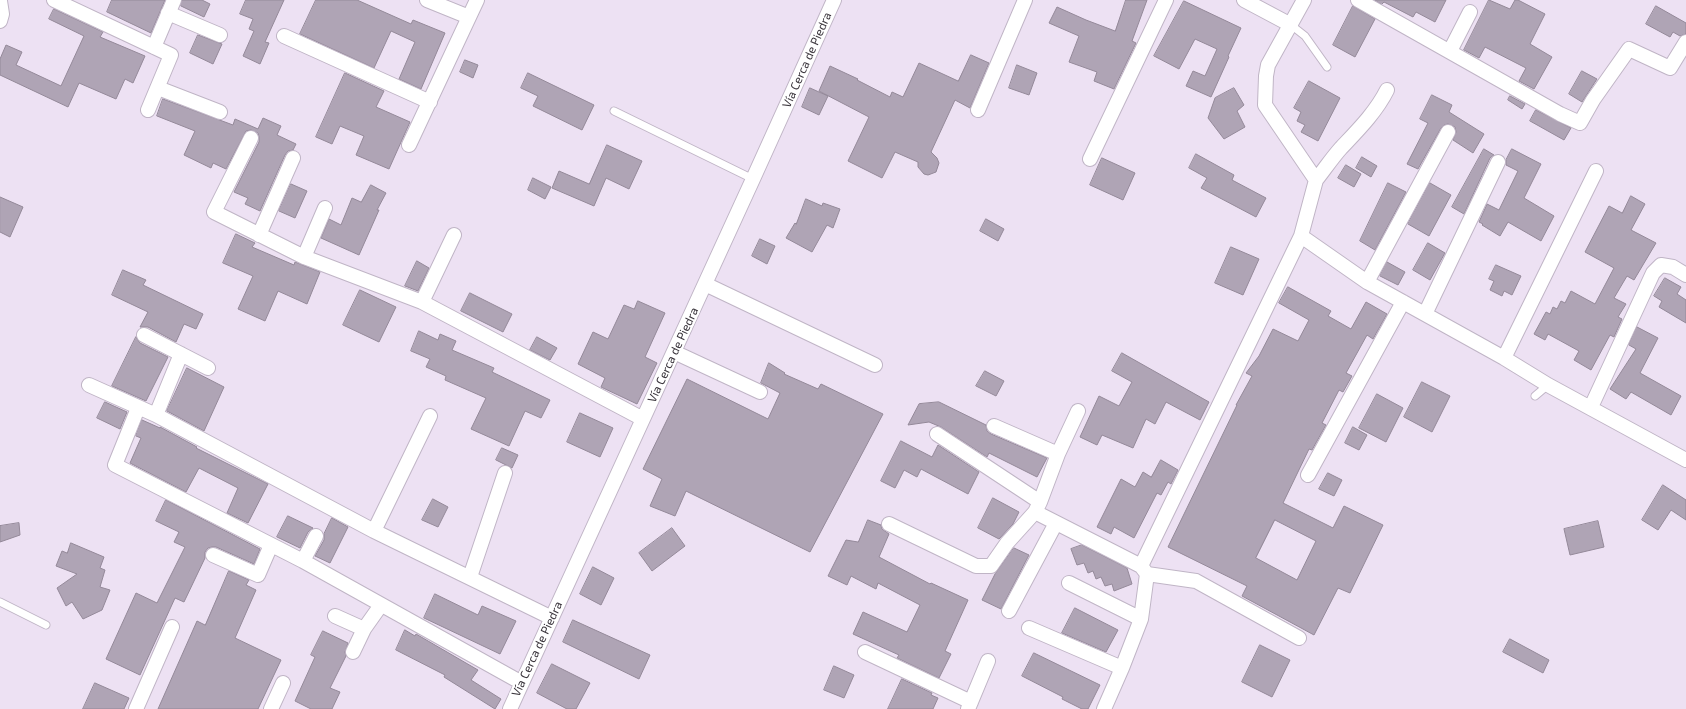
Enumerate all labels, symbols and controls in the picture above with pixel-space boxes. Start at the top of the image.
street label: Vía Cerca de Piedra [779,10,835,110]
street label: Vía Cerca de Piedra [645,305,701,405]
street label: Vía Cerca de Piedra [509,599,565,699]

